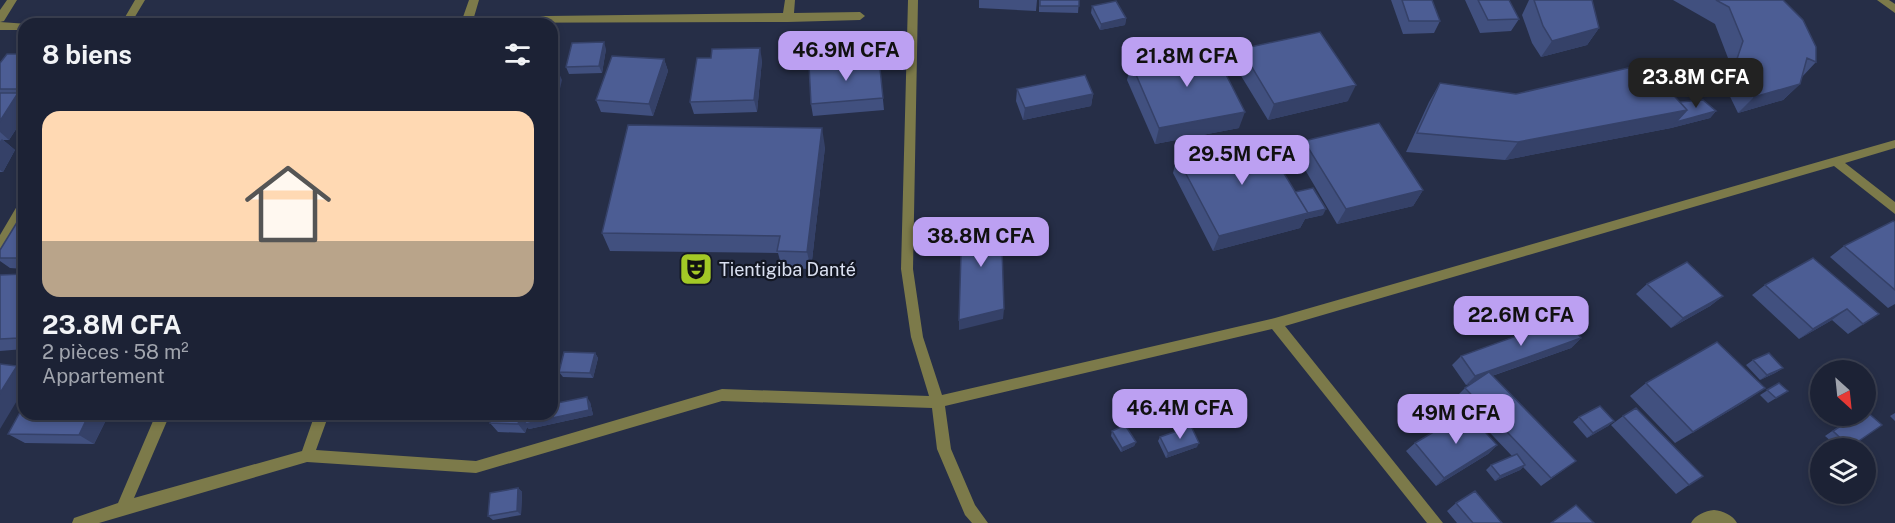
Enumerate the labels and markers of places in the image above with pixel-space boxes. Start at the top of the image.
pin: 46.9M CFA [777,31,915,82]
pin: 21.8M CFA [1118,37,1256,88]
pin: 23.8M CFA [1627,58,1765,109]
pin: 29.5M CFA [1173,135,1311,186]
pin: 38.8M CFA [912,217,1050,268]
theatre icon: Tientigiba Danté [678,251,714,287]
place label: Tientigiba Danté [719,259,856,280]
pin: 22.6M CFA [1452,296,1590,347]
pin: 46.4M CFA [1111,389,1249,440]
pin: 49M CFA [1401,394,1511,445]

